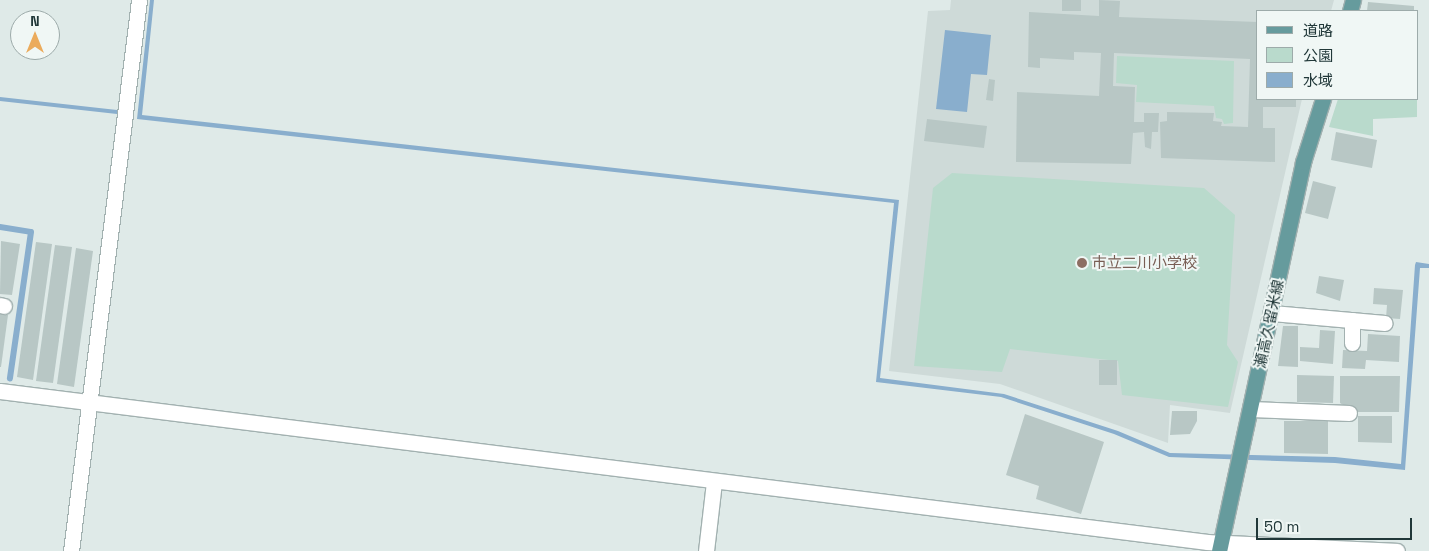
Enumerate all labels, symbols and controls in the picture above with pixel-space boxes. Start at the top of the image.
north arrow [10,10,60,60]
legend [1256,10,1419,100]
text: N [30,12,40,30]
text: 道路 [1303,21,1333,40]
text: 公園 [1303,46,1333,65]
text: 水域 [1303,71,1333,90]
place label: 市立二川小学校 [1092,254,1197,272]
marker: 市立二川小学校 [1076,257,1088,269]
street label: 瀬高久留米線 [1251,278,1287,370]
scale bar [1259,508,1415,540]
text: 50 m [1264,517,1299,536]

